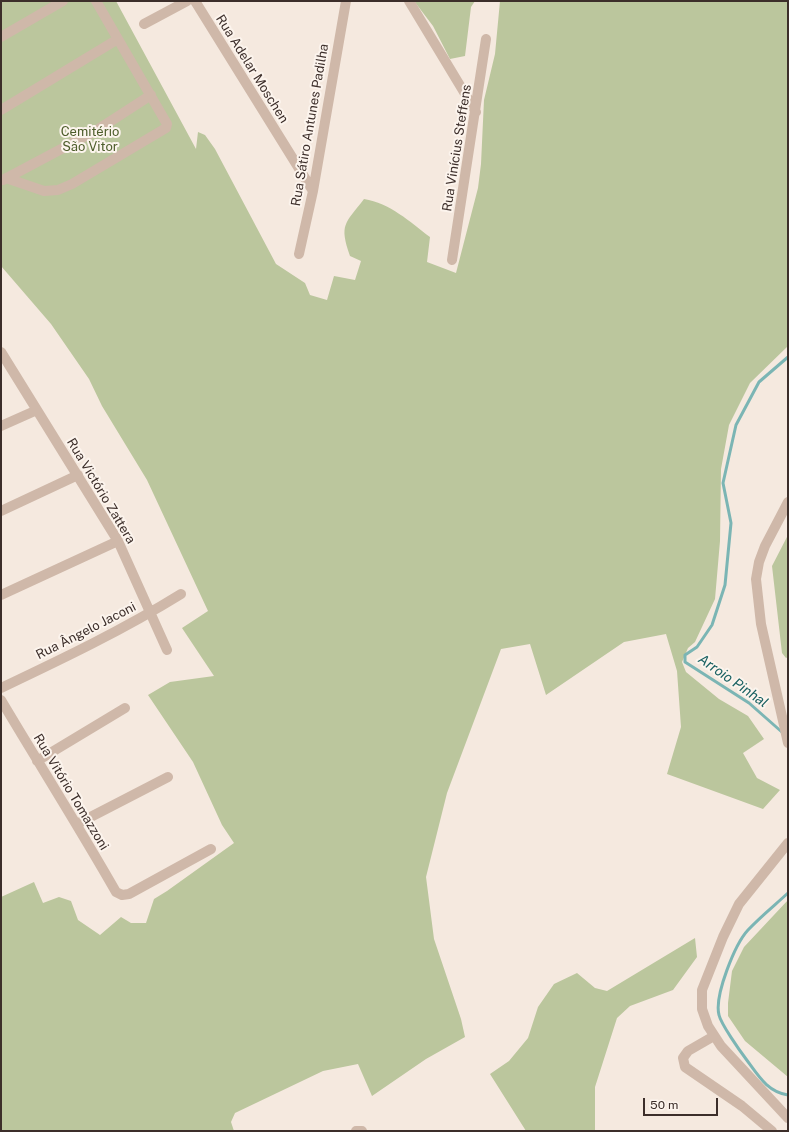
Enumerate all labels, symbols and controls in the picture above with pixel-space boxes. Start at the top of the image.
street label: Rua Adelar Moschen [212,12,292,126]
street label: Rua Sátiro Antunes Padilha [288,43,332,207]
street label: Rua Vinícius Steffens [439,83,475,213]
park label: Cemitério São Vitor [61,124,119,155]
street label: Rua Victório Zattera [63,435,139,547]
street label: Rua Ângelo Jaconi [33,599,139,663]
water label: Arroio Pinhal [695,651,771,711]
street label: Rua Vitório Tomazzoni [30,731,112,853]
scale bar [645,1090,720,1116]
text: 50 m [650,1098,678,1112]

